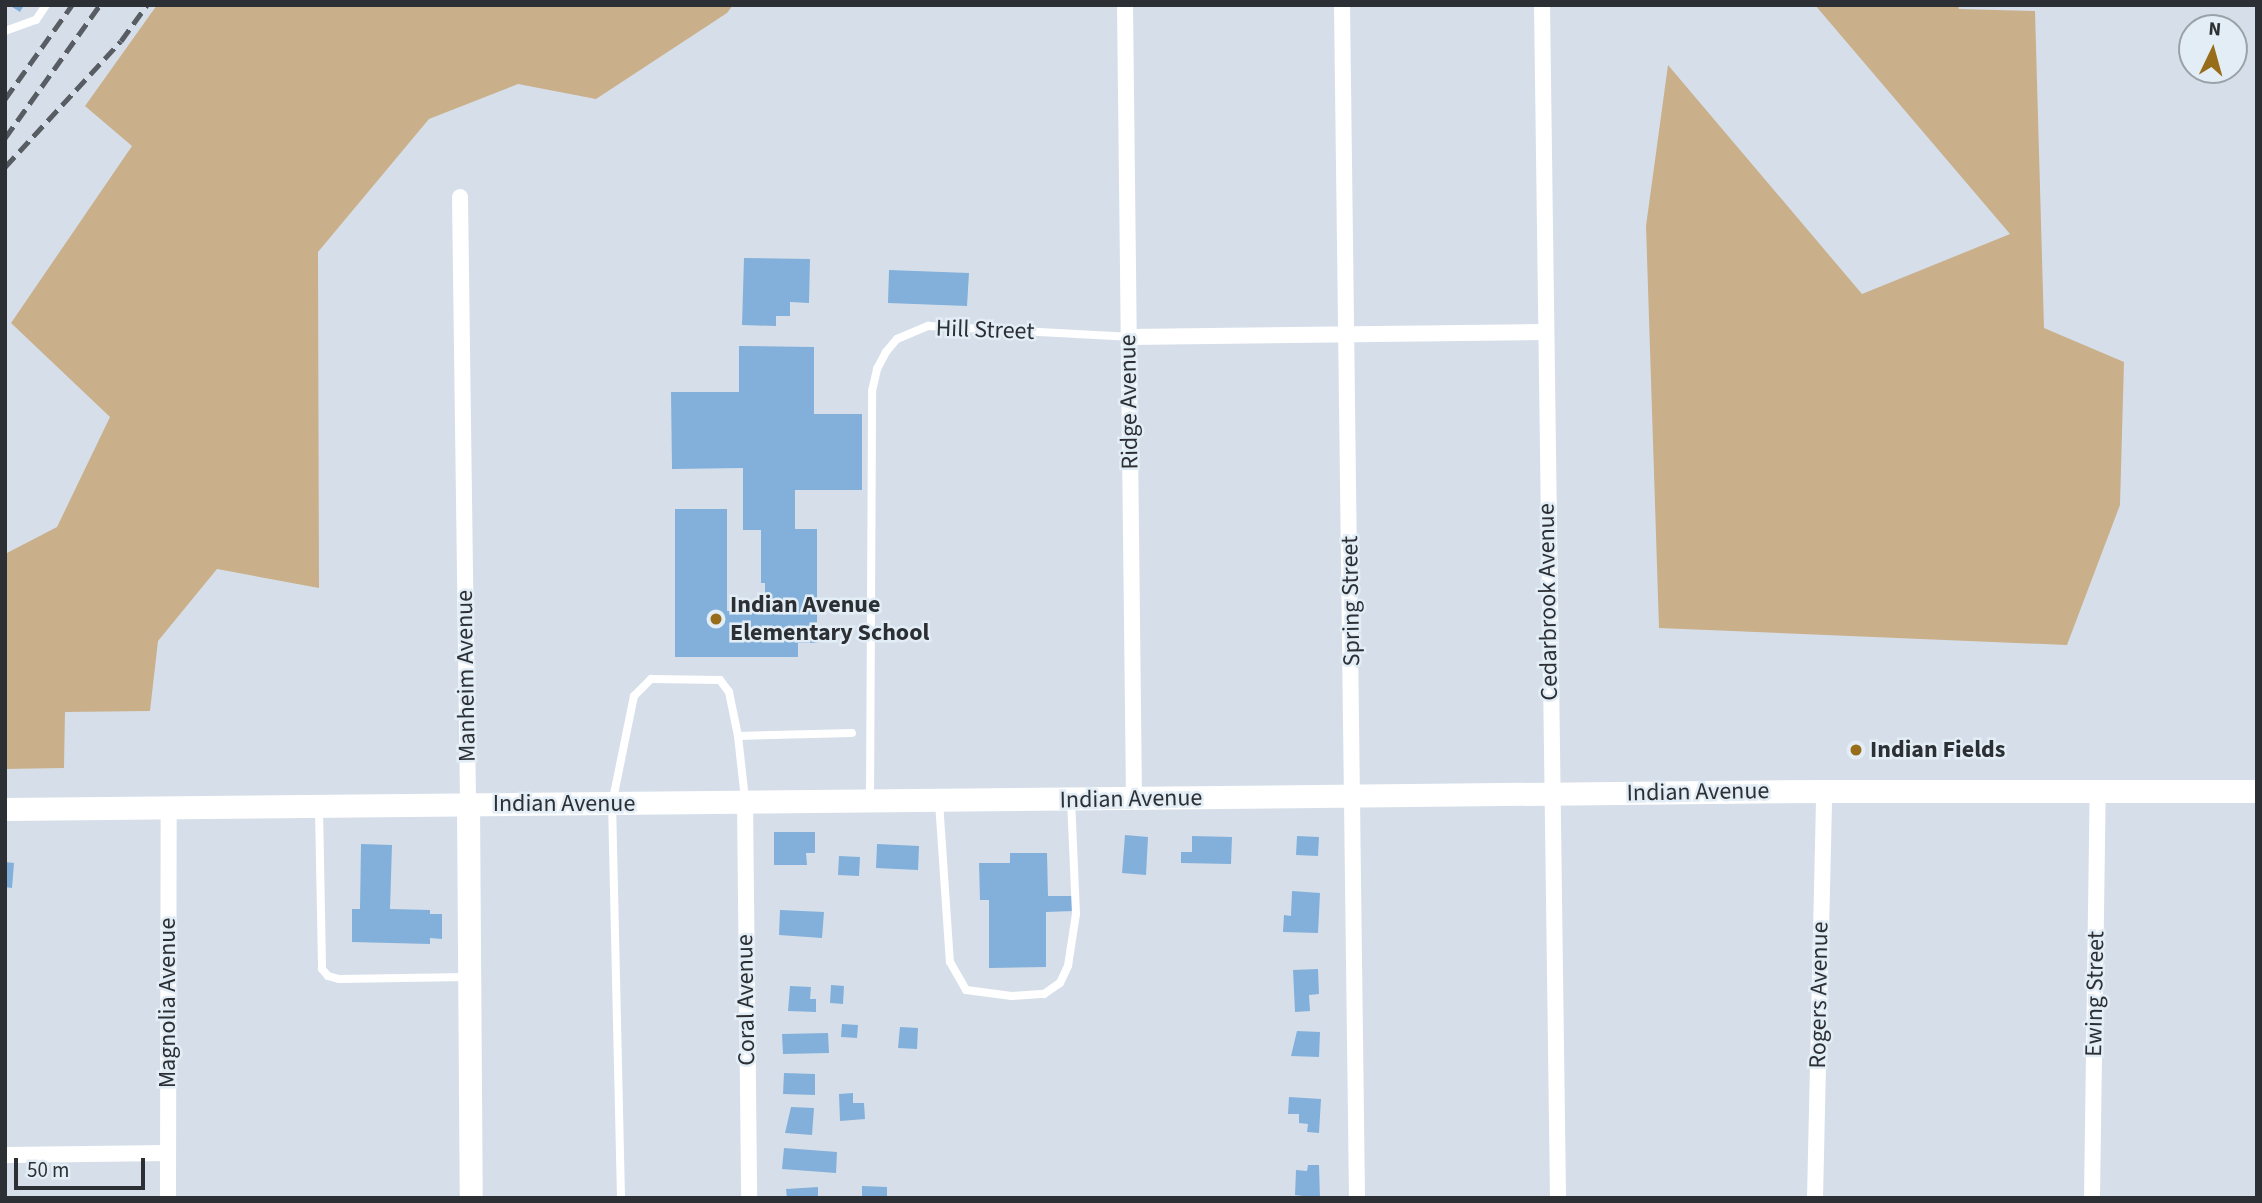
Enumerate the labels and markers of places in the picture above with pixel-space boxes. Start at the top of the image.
place label: Indian Avenue Elementary School [730,591,929,647]
marker: Indian Avenue Elementary School [708,611,724,627]
place label: Indian Fields [1870,736,2005,764]
marker: Indian Fields [1848,742,1864,758]

